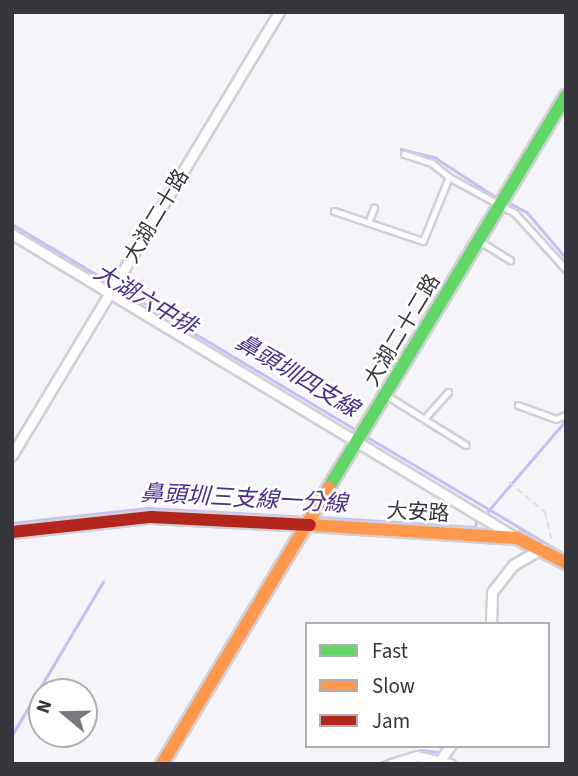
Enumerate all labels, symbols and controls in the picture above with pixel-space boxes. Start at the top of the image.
street label: 大湖二十路 [118,165,194,267]
water label: 大湖六中排 [89,259,201,341]
street label: 大湖二十二路 [359,270,445,390]
water label: 鼻頭圳四支線 [231,329,363,423]
water label: 鼻頭圳三支線一分線 [140,480,348,518]
street label: 大安路 [386,498,450,526]
legend [305,622,550,748]
text: Fast [372,636,408,666]
text: Slow [372,671,415,701]
north arrow [28,678,98,748]
text: N [30,696,59,717]
text: Jam [372,706,410,736]

